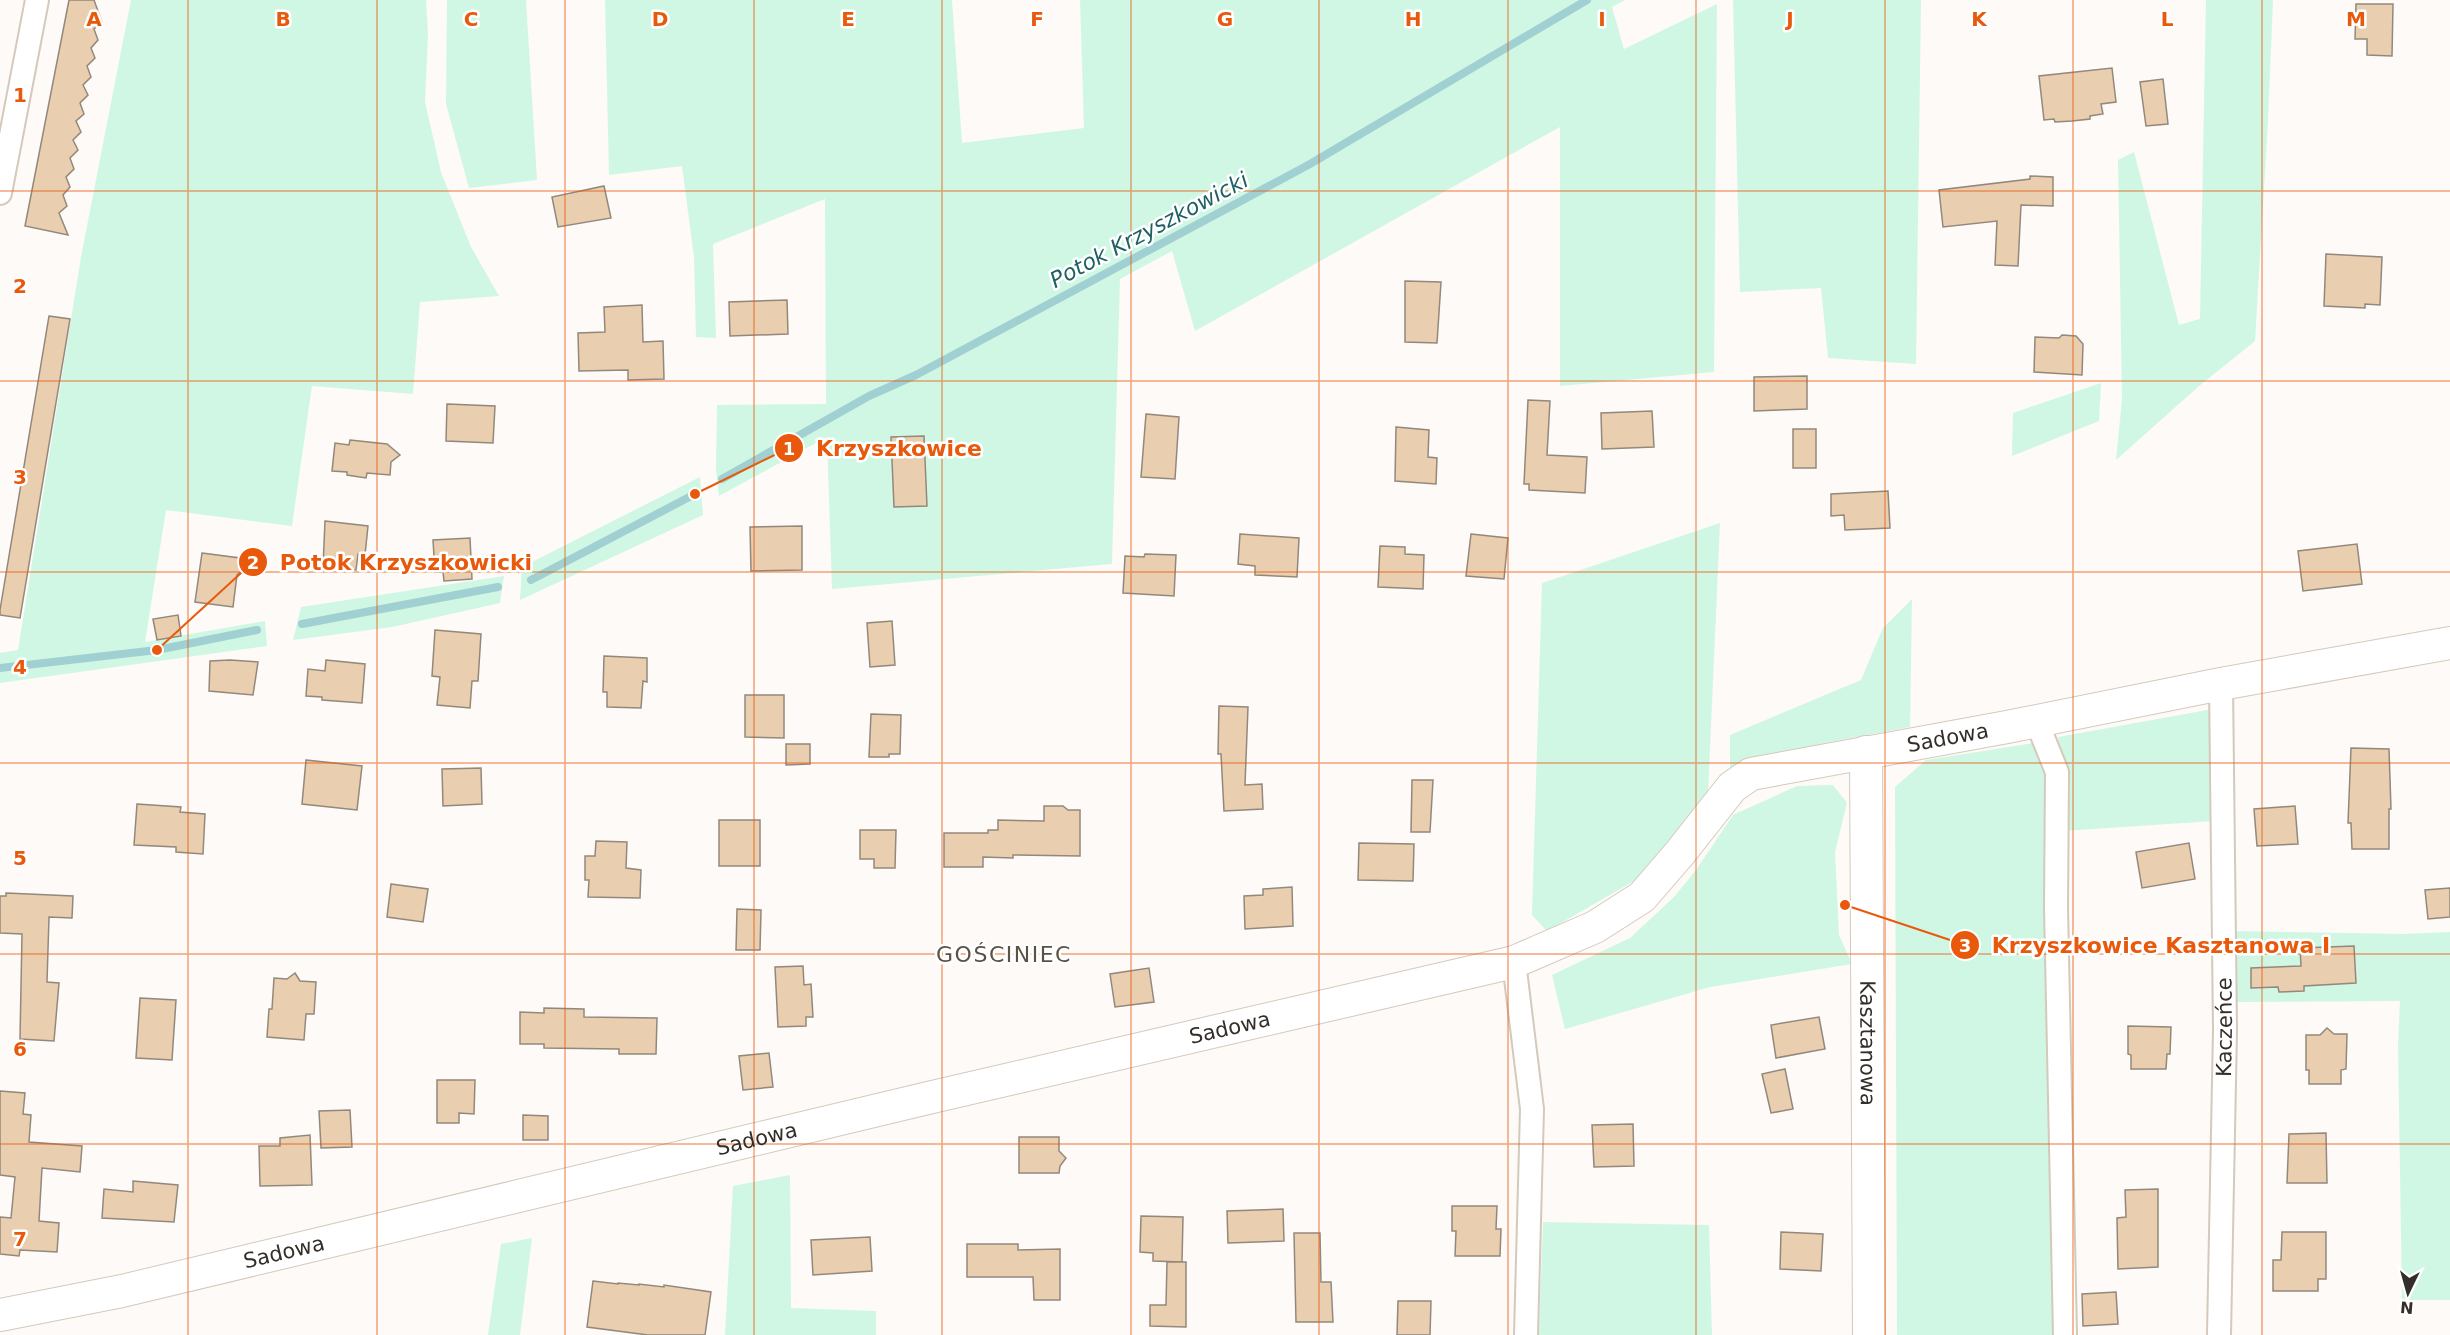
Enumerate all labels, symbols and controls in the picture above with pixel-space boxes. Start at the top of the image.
text: A [86,7,102,31]
text: B [275,7,291,31]
text: C [464,7,478,31]
text: D [652,7,668,31]
text: E [841,7,855,31]
text: F [1030,7,1044,31]
text: G [1217,7,1233,31]
text: H [1405,7,1421,31]
text: I [1598,7,1606,31]
text: J [1784,7,1794,31]
text: K [1971,7,1988,31]
text: L [2161,7,2174,31]
text: M [2346,7,2366,31]
text: 1 [13,83,27,107]
water label: Potok Krzyszkowicki [1046,167,1252,293]
text: 2 [13,274,27,298]
callout: Krzyszkowice [774,428,994,468]
text: Krzyszkowice [816,436,982,461]
text: 1 [783,438,795,459]
text: 3 [13,465,27,489]
callout: Potok Krzyszkowicki [238,542,544,582]
text: Potok Krzyszkowicki [280,550,532,575]
text: 2 [247,552,259,573]
text: 4 [13,655,27,679]
street label: Sadowa [1905,719,1991,757]
text: 5 [13,846,27,870]
callout: Krzyszkowice Kasztanowa I [1950,925,2343,965]
text: Krzyszkowice Kasztanowa I [1992,933,2330,958]
text: 3 [1959,935,1971,956]
district label: GOŚCINIEC [936,942,1072,967]
street label: Kaczeńce [2212,977,2237,1077]
street label: Kasztanowa [1855,980,1880,1106]
street label: Sadowa [1187,1007,1273,1049]
text: 6 [13,1037,27,1061]
street label: Sadowa [714,1118,800,1160]
text: 7 [13,1227,27,1251]
street label: Sadowa [241,1231,327,1273]
north arrow [2378,1263,2438,1323]
text: N [2399,1297,2414,1317]

